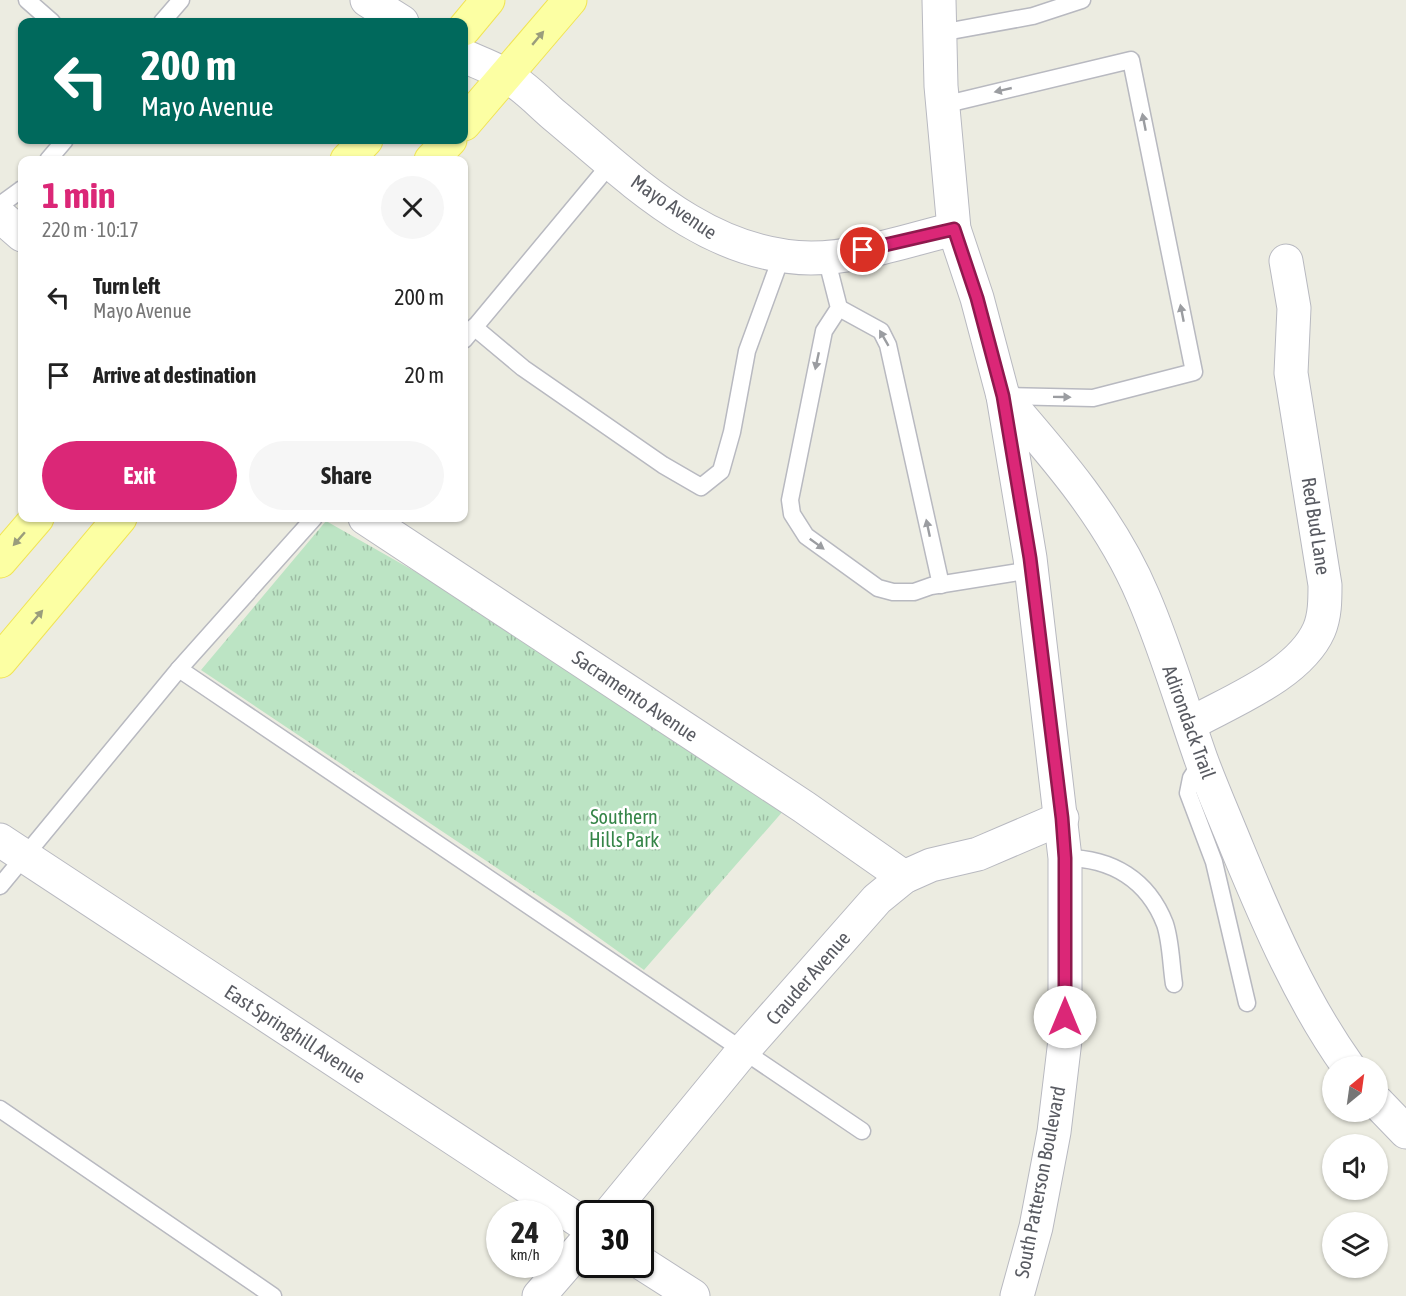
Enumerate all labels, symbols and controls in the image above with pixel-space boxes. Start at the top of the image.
one-way arrow [531,31,544,46]
text: 200 m [141,41,236,89]
icon: left [42,42,120,120]
one-way arrow [994,86,1013,96]
text: Mayo Avenue [141,91,274,122]
one-way arrow [1139,112,1148,131]
street label: Mayo Avenue [627,170,721,244]
text: 1 min [42,174,116,216]
button: close [381,176,444,239]
text: 220 m · 10:17 [42,218,139,241]
pin [837,224,888,275]
icon: arrive [846,233,879,266]
text: Turn left [93,273,160,299]
icon: left [42,281,75,314]
text: 200 m [394,284,444,310]
text: Mayo Avenue [93,299,191,322]
one-way arrow [1177,304,1186,323]
one-way arrow [879,330,890,347]
one-way arrow [812,352,821,371]
icon: arrive [42,359,75,392]
text: Arrive at destination [93,362,256,388]
text: 20 m [404,362,444,388]
one-way arrow [1052,392,1071,402]
button: Exit [42,441,237,510]
button: Share [249,441,444,510]
street label: Red Bud Lane [1297,476,1336,576]
one-way arrow [923,518,933,537]
one-way arrow [12,531,25,547]
one-way arrow [809,538,825,550]
one-way arrow [31,609,43,624]
street label: Sacramento Avenue [568,645,702,746]
street label: Adirondack Trail [1158,662,1221,782]
park label: Southern Hills Park [589,805,659,851]
street label: Crauder Avenue [761,926,854,1029]
street label: East Springhill Avenue [221,980,370,1088]
position arrow [1033,985,1097,1049]
north arrow [1322,1056,1388,1122]
map controls [1322,1056,1388,1278]
street label: South Patterson Boulevard [1010,1084,1069,1280]
button: sound [1322,1134,1388,1200]
speed limit sign: 30 [576,1200,654,1278]
button: layers [1322,1212,1388,1278]
text: 24 [511,1215,539,1249]
text: km/h [510,1246,540,1263]

